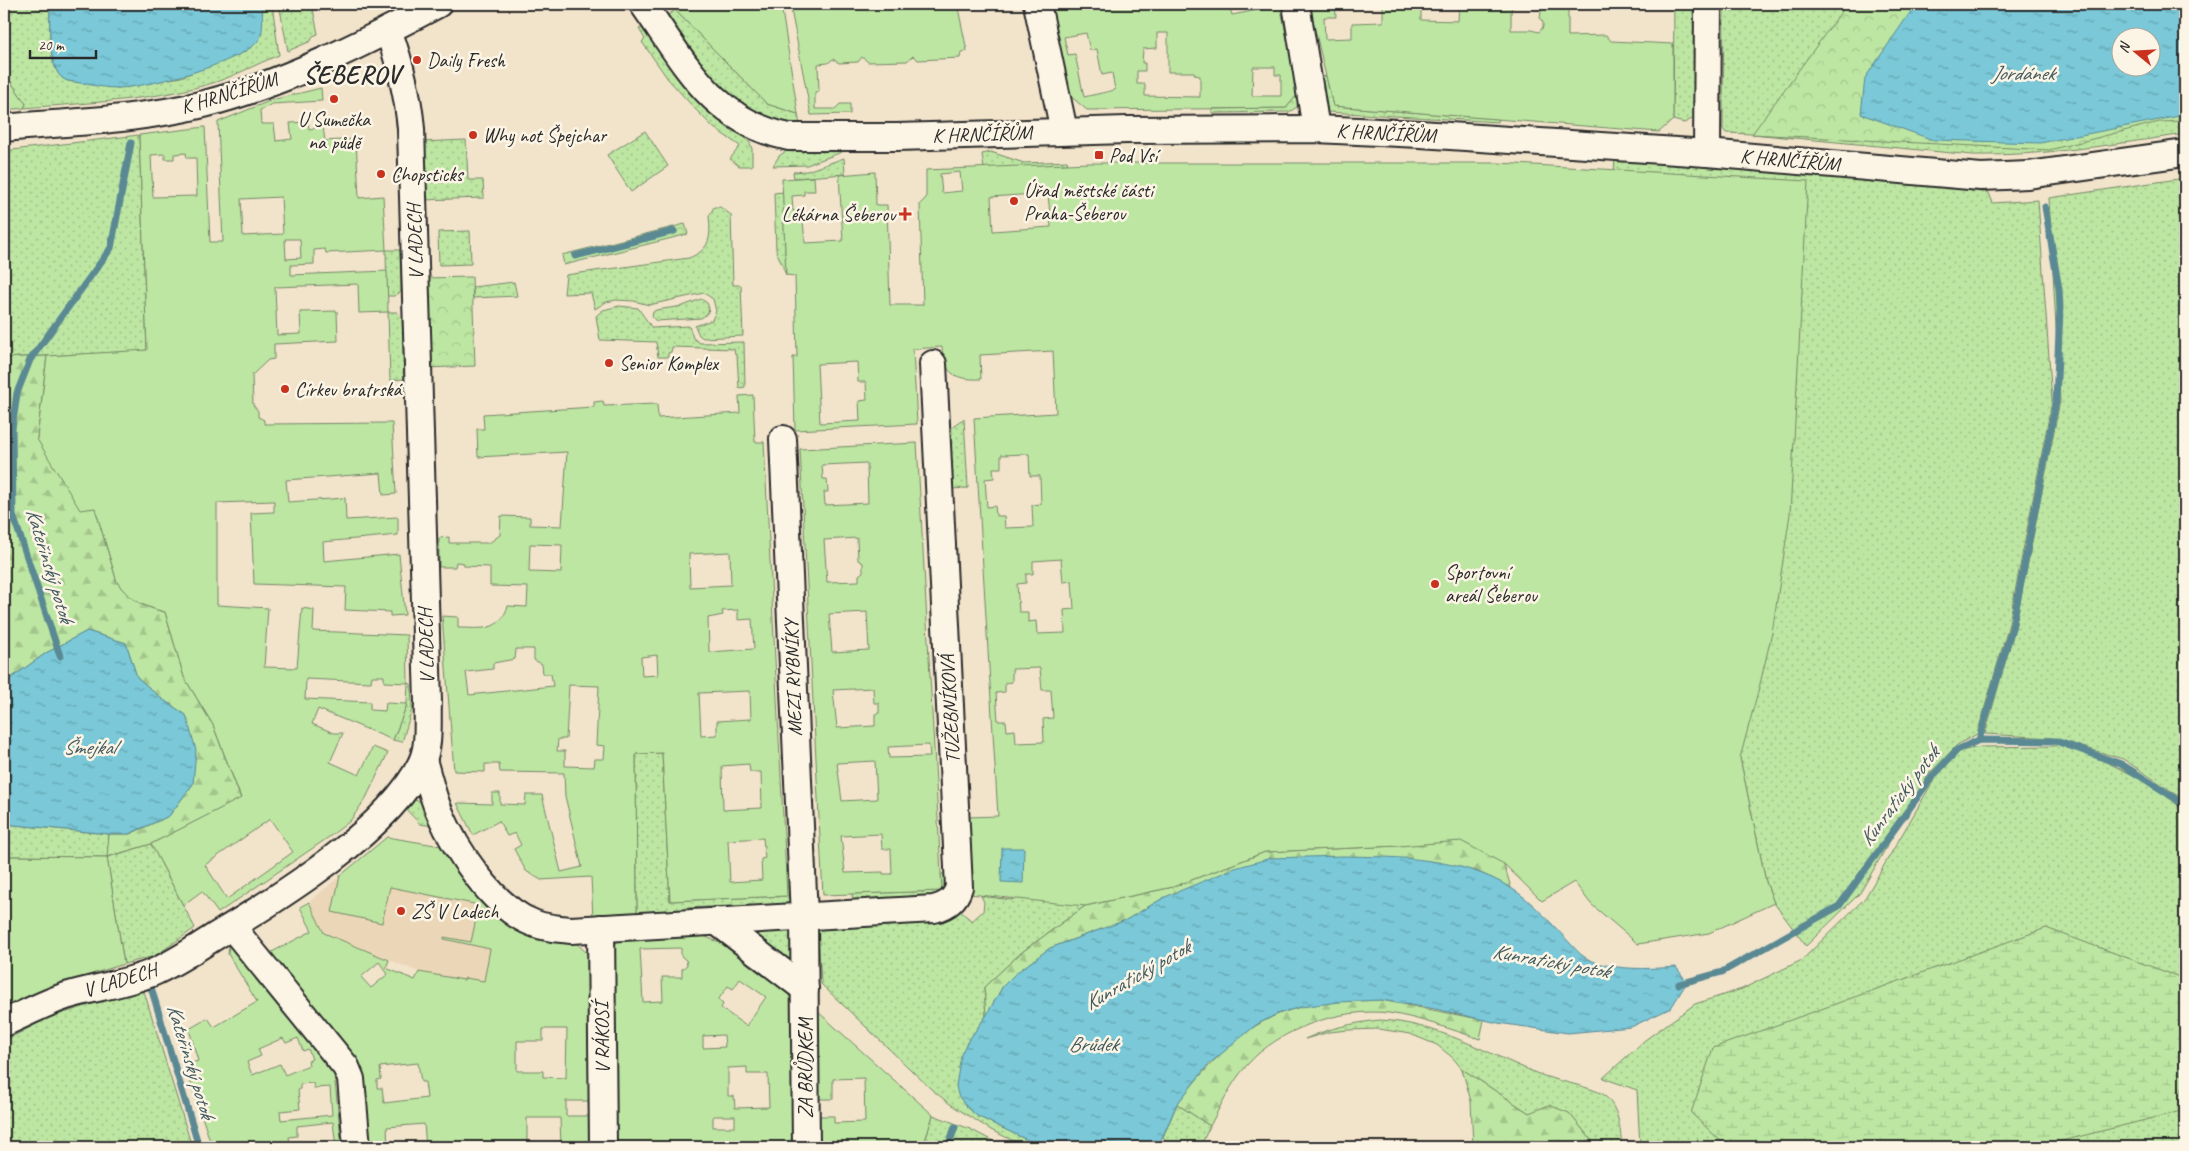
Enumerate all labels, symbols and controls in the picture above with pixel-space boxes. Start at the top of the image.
scale bar [30,28,96,60]
north arrow [2112,28,2162,78]
text: 20 m [38,36,65,55]
text: N [2115,39,2134,55]
place label: Daily Fresh [427,48,506,73]
marker: Daily Fresh [411,54,423,66]
district label: ŠEBEROV [304,59,405,91]
water label: Jordánek [1990,60,2058,86]
street label: K HRNČÍŘŮM [178,66,282,120]
marker: U Sumečka na půdě [328,93,340,105]
place label: U Sumečka na půdě [298,107,371,155]
street label: K HRNČÍŘŮM [1336,118,1438,148]
street label: K HRNČÍŘŮM [932,120,1034,148]
place label: Why not Špejchar [483,123,608,148]
marker: Why not Špejchar [467,129,479,141]
place label: Pod Vsí [1109,143,1161,168]
street label: K HRNČÍŘŮM [1739,143,1842,177]
marker: Pod Vsí [1093,149,1105,161]
place label: Chopsticks [391,162,465,187]
marker: Chopsticks [375,168,387,180]
place label: Úřad městské části Praha-Šeberov [1024,178,1155,226]
marker: Úřad městské části Praha-Šeberov [1008,195,1020,207]
street label: V LADECH [401,201,429,280]
place label: Lékárna Šeberov [782,202,897,227]
marker: Lékárna Šeberov [899,208,911,220]
place label: Senior Komplex [619,351,720,376]
marker: Senior Komplex [603,357,615,369]
place label: Církev bratrská [295,377,403,402]
marker: Církev bratrská [279,383,291,395]
water label: Kateřinský potok [20,505,81,629]
place label: Sportovní areál Šeberov [1445,560,1539,608]
marker: Sportovní areál Šeberov [1429,578,1441,590]
street label: V LADECH [412,605,440,684]
street label: MEZI RYBNÍKY [778,616,808,737]
street label: TUŽEBNÍKOVÁ [935,651,965,764]
water label: Šmejkal [63,734,123,760]
water label: Kunratický potok [1853,738,1948,851]
place label: ZŠ V Ladech [411,899,499,924]
marker: ZŠ V Ladech [395,905,407,917]
water label: Kunratický potok [1079,932,1198,1016]
water label: Kunratický potok [1491,938,1616,985]
street label: V LADECH [80,956,163,1003]
street label: V RÁKOSÍ [589,997,615,1074]
water label: Kateřinský potok [161,1001,222,1125]
street label: ZA BRŮDKEM [793,1016,818,1118]
water label: Brůdek [1069,1031,1121,1057]

